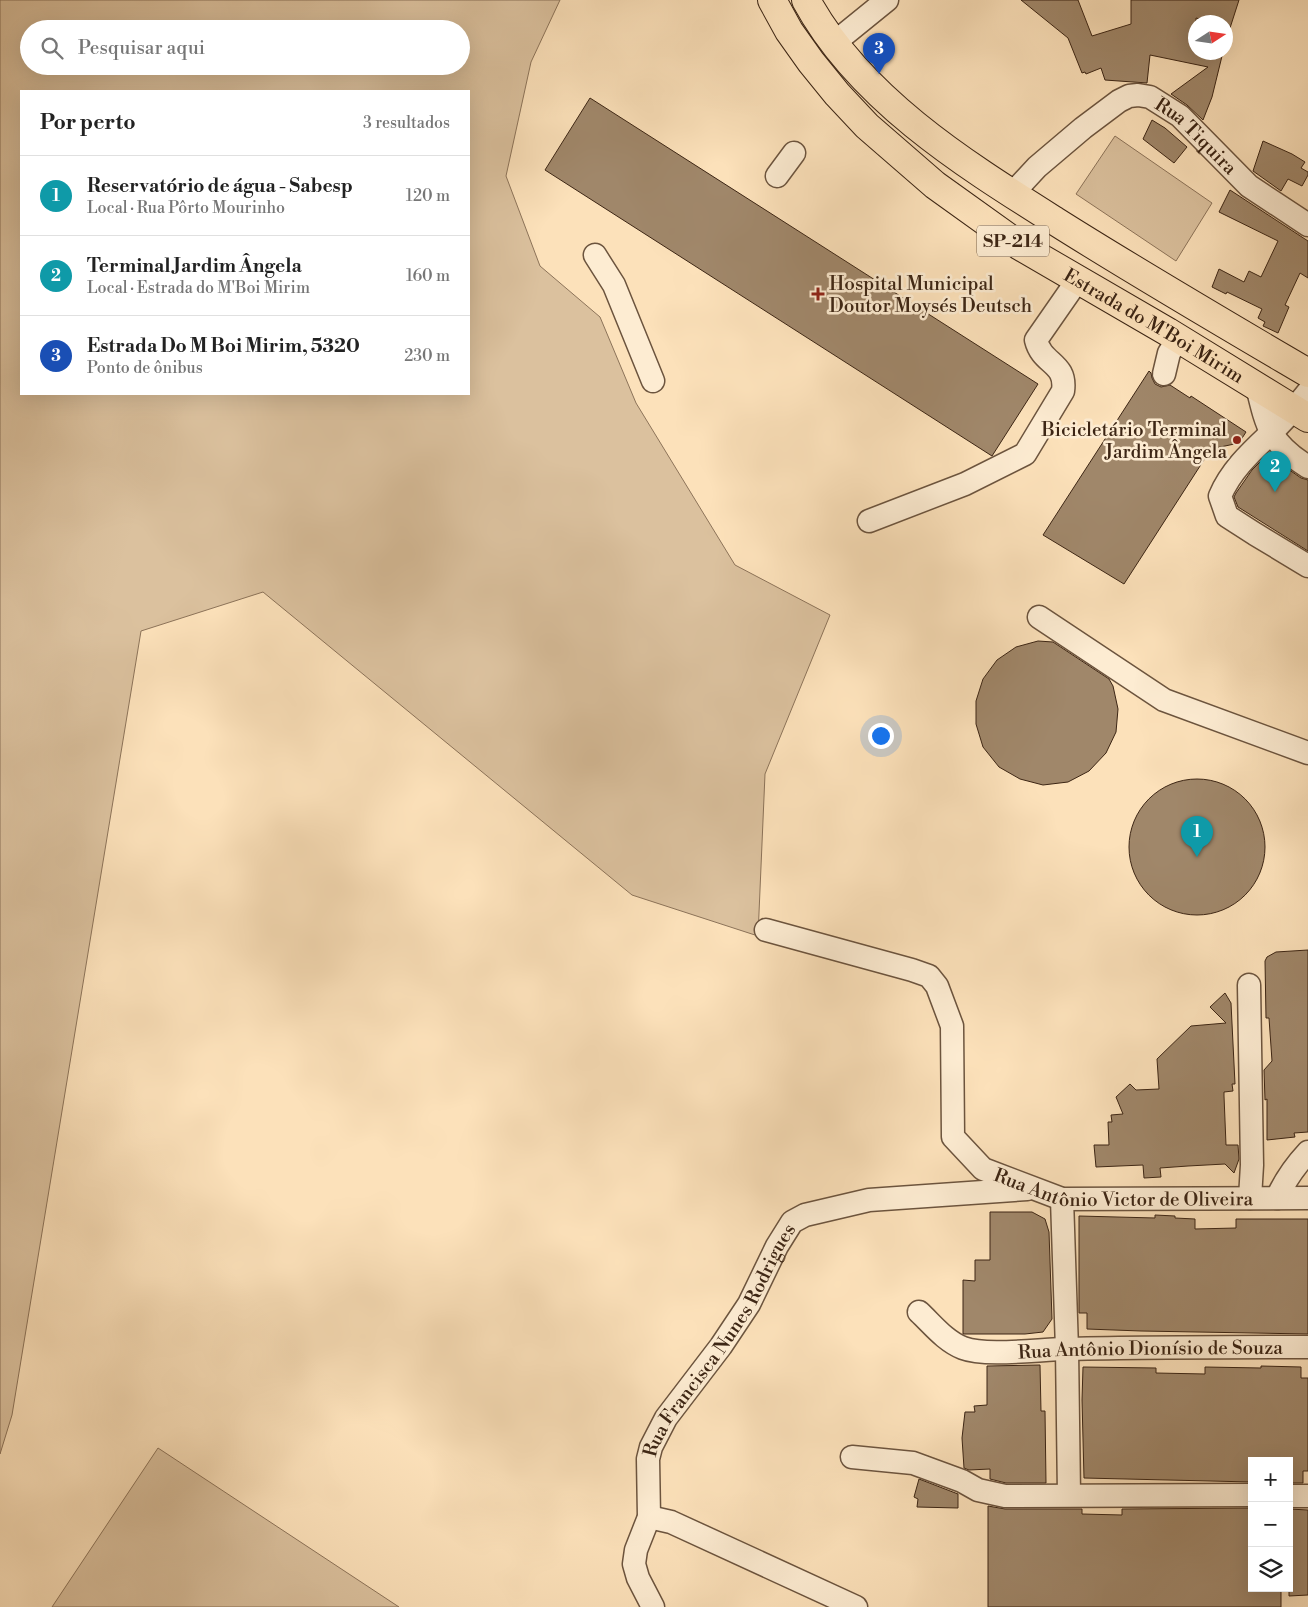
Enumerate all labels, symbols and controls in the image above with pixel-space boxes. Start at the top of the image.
north arrow [1188,15,1233,60]
search box [20,20,470,75]
pin: 3 [863,33,895,74]
icon: search [38,34,66,62]
text: Pesquisar aqui [78,36,205,60]
street label: Rua Tiquira [1150,92,1242,180]
text: Por perto [40,110,136,136]
text: 3 resultados [363,113,450,133]
text: Reservatório de água - Sabesp [87,174,353,198]
text: 1 [52,186,60,206]
text: 120 m [406,186,450,206]
text: Local · Rua Pôrto Mourinho [87,198,285,218]
road number: SP-214 [977,226,1049,256]
text: Terminal Jardim Ângela [87,254,302,278]
street label: Estrada do M'Boi Mirim [1059,263,1249,389]
text: 2 [51,266,61,286]
text: 160 m [406,266,450,286]
place label: Hospital Municipal Doutor Moysés Deutsch [829,272,1032,318]
text: Local · Estrada do M'Boi Mirim [87,278,310,298]
marker: Hospital Municipal Doutor Moysés Deutsch [811,287,825,301]
text: Estrada Do M Boi Mirim, 5320 [87,334,360,358]
text: 3 [51,346,61,366]
text: 230 m [404,346,450,366]
text: Ponto de ônibus [87,358,203,378]
place label: Bicicletário Terminal Jardim Ângela [1040,418,1227,464]
marker: Bicicletário Terminal Jardim Ângela [1231,434,1243,446]
pin: 2 [1259,451,1291,492]
your location [868,723,894,749]
pin: 1 [1181,816,1213,857]
street label: Rua Antônio Victor de Oliveira [990,1163,1254,1212]
street label: Rua Francisca Nunes Rodrigues [638,1219,801,1459]
street label: Rua Antônio Dionísio de Souza [1017,1336,1283,1365]
map controls [1248,1457,1293,1592]
button: + [1248,1457,1293,1502]
button: − [1248,1502,1293,1547]
button: layers [1248,1547,1293,1592]

